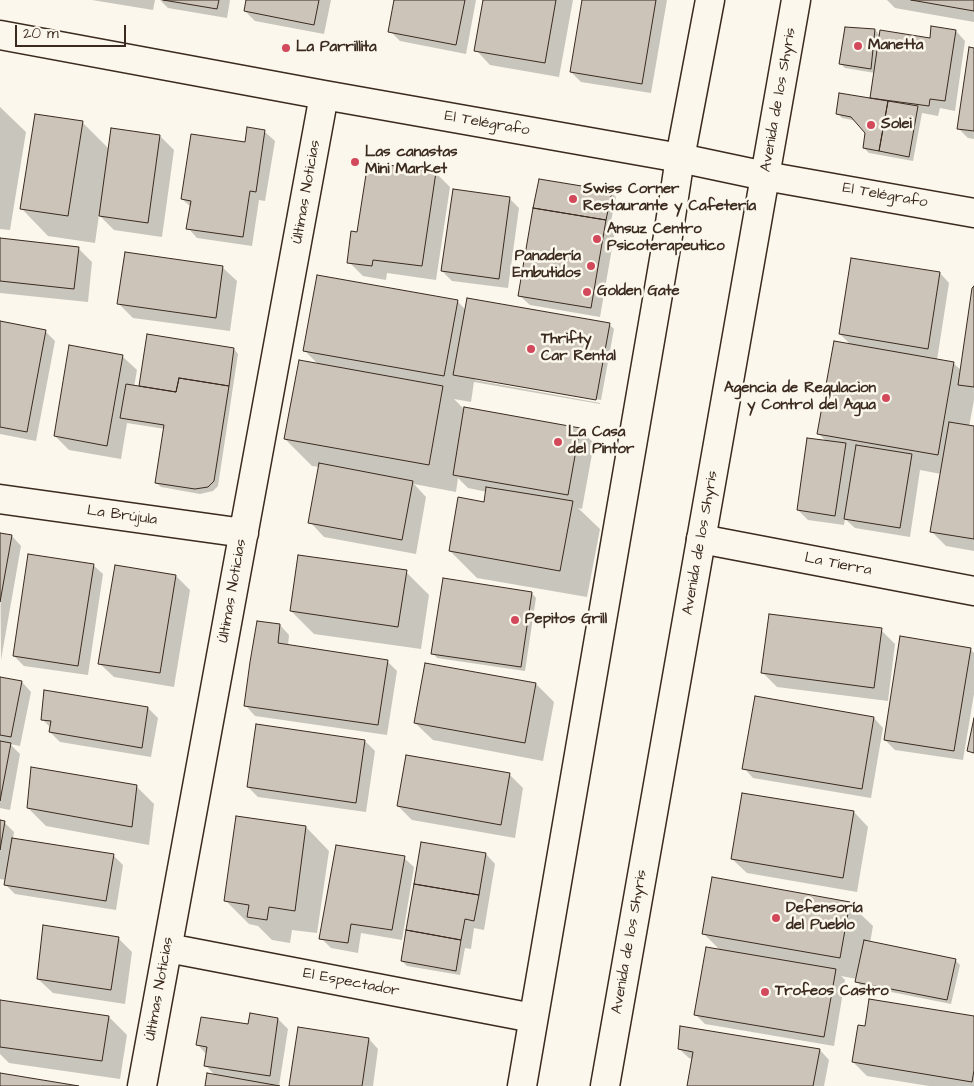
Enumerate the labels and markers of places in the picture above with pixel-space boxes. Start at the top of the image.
place label: Manetta [868,37,923,55]
place label: La Parrillita [296,39,377,57]
marker: Manetta [852,40,864,52]
marker: La Parrillita [280,42,292,54]
place label: Solei [881,116,912,134]
marker: Solei [865,119,877,131]
place label: Las canastas Mini Market [365,144,458,179]
marker: Las canastas Mini Market [349,156,361,168]
place label: Swiss Corner Restaurante y Cafetería [583,181,756,216]
marker: Swiss Corner Restaurante y Cafetería [567,193,579,205]
place label: Ansuz Centro Psicoterapeutico [607,221,725,256]
marker: Ansuz Centro Psicoterapeutico [591,233,603,245]
place label: Panadería Embutidos [512,248,581,283]
marker: Panadería Embutidos [585,260,597,272]
place label: Golden Gate [597,283,680,301]
marker: Golden Gate [581,286,593,298]
place label: Thrifty Car Rental [541,331,616,366]
marker: Thrifty Car Rental [525,343,537,355]
place label: Agencia de Regulacion y Control del Agua [724,380,876,415]
marker: Agencia de Regulacion y Control del Agua [880,392,892,404]
place label: La Casa del Pintor [568,424,634,459]
marker: La Casa del Pintor [552,436,564,448]
place label: Pepitos Grill [525,611,607,629]
marker: Pepitos Grill [509,614,521,626]
place label: Defensoría del Pueblo [786,900,863,935]
marker: Defensoría del Pueblo [770,912,782,924]
place label: Trofeos Castro [775,983,889,1001]
marker: Trofeos Castro [759,986,771,998]

